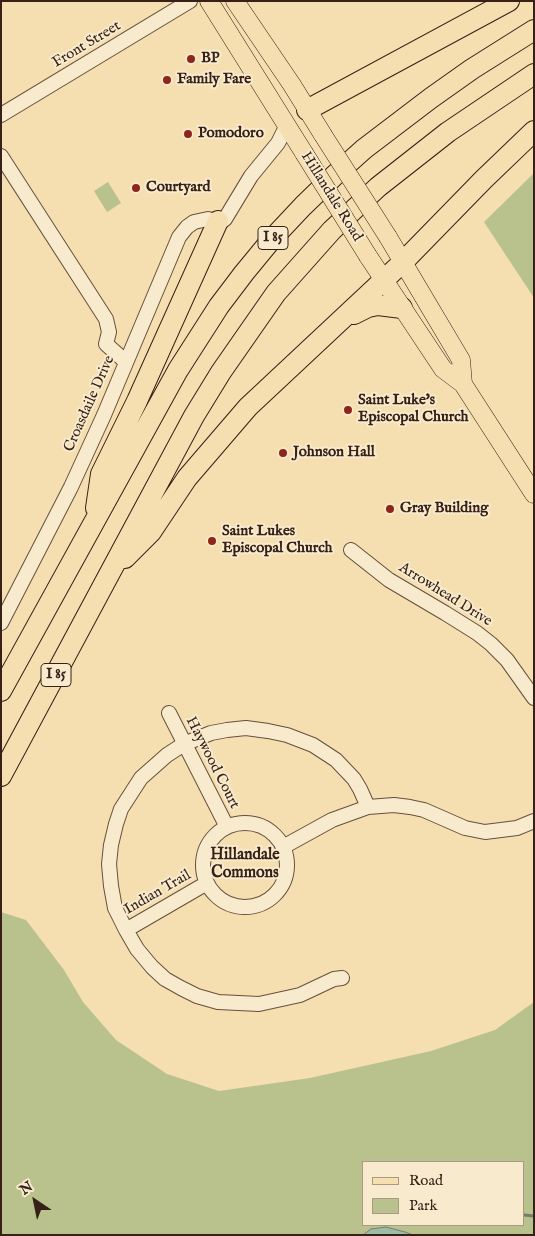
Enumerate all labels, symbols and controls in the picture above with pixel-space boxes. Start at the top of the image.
street label: Front Street [50,18,124,72]
place label: BP [201,50,220,68]
marker: BP [185,53,197,65]
place label: Family Fare [177,71,251,89]
marker: Family Fare [161,74,173,86]
place label: Pomodoro [198,125,264,143]
marker: Pomodoro [182,128,194,140]
street label: Hillandale Road [296,149,366,245]
place label: Courtyard [146,179,210,197]
marker: Courtyard [130,182,142,194]
road number: I 85 [258,227,288,250]
street label: Croasdaile Drive [61,353,119,455]
place label: Saint Luke's Episcopal Church [358,392,469,427]
marker: Saint Luke's Episcopal Church [342,404,354,416]
place label: Johnson Hall [293,444,375,462]
marker: Johnson Hall [277,447,289,459]
place label: Gray Building [400,500,488,518]
marker: Gray Building [384,503,396,515]
place label: Saint Lukes Episcopal Church [222,523,333,558]
marker: Saint Lukes Episcopal Church [206,535,218,547]
street label: Arrowhead Drive [395,559,495,631]
road number: I 85 [41,664,71,686]
street label: Haywood Court [181,714,243,812]
district label: Hillandale Commons [210,846,280,884]
street label: Indian Trail [121,867,195,919]
legend [362,1161,525,1226]
text: Road [409,1171,443,1190]
north arrow [10,1176,60,1226]
text: N [17,1178,37,1199]
text: Park [409,1196,438,1215]

